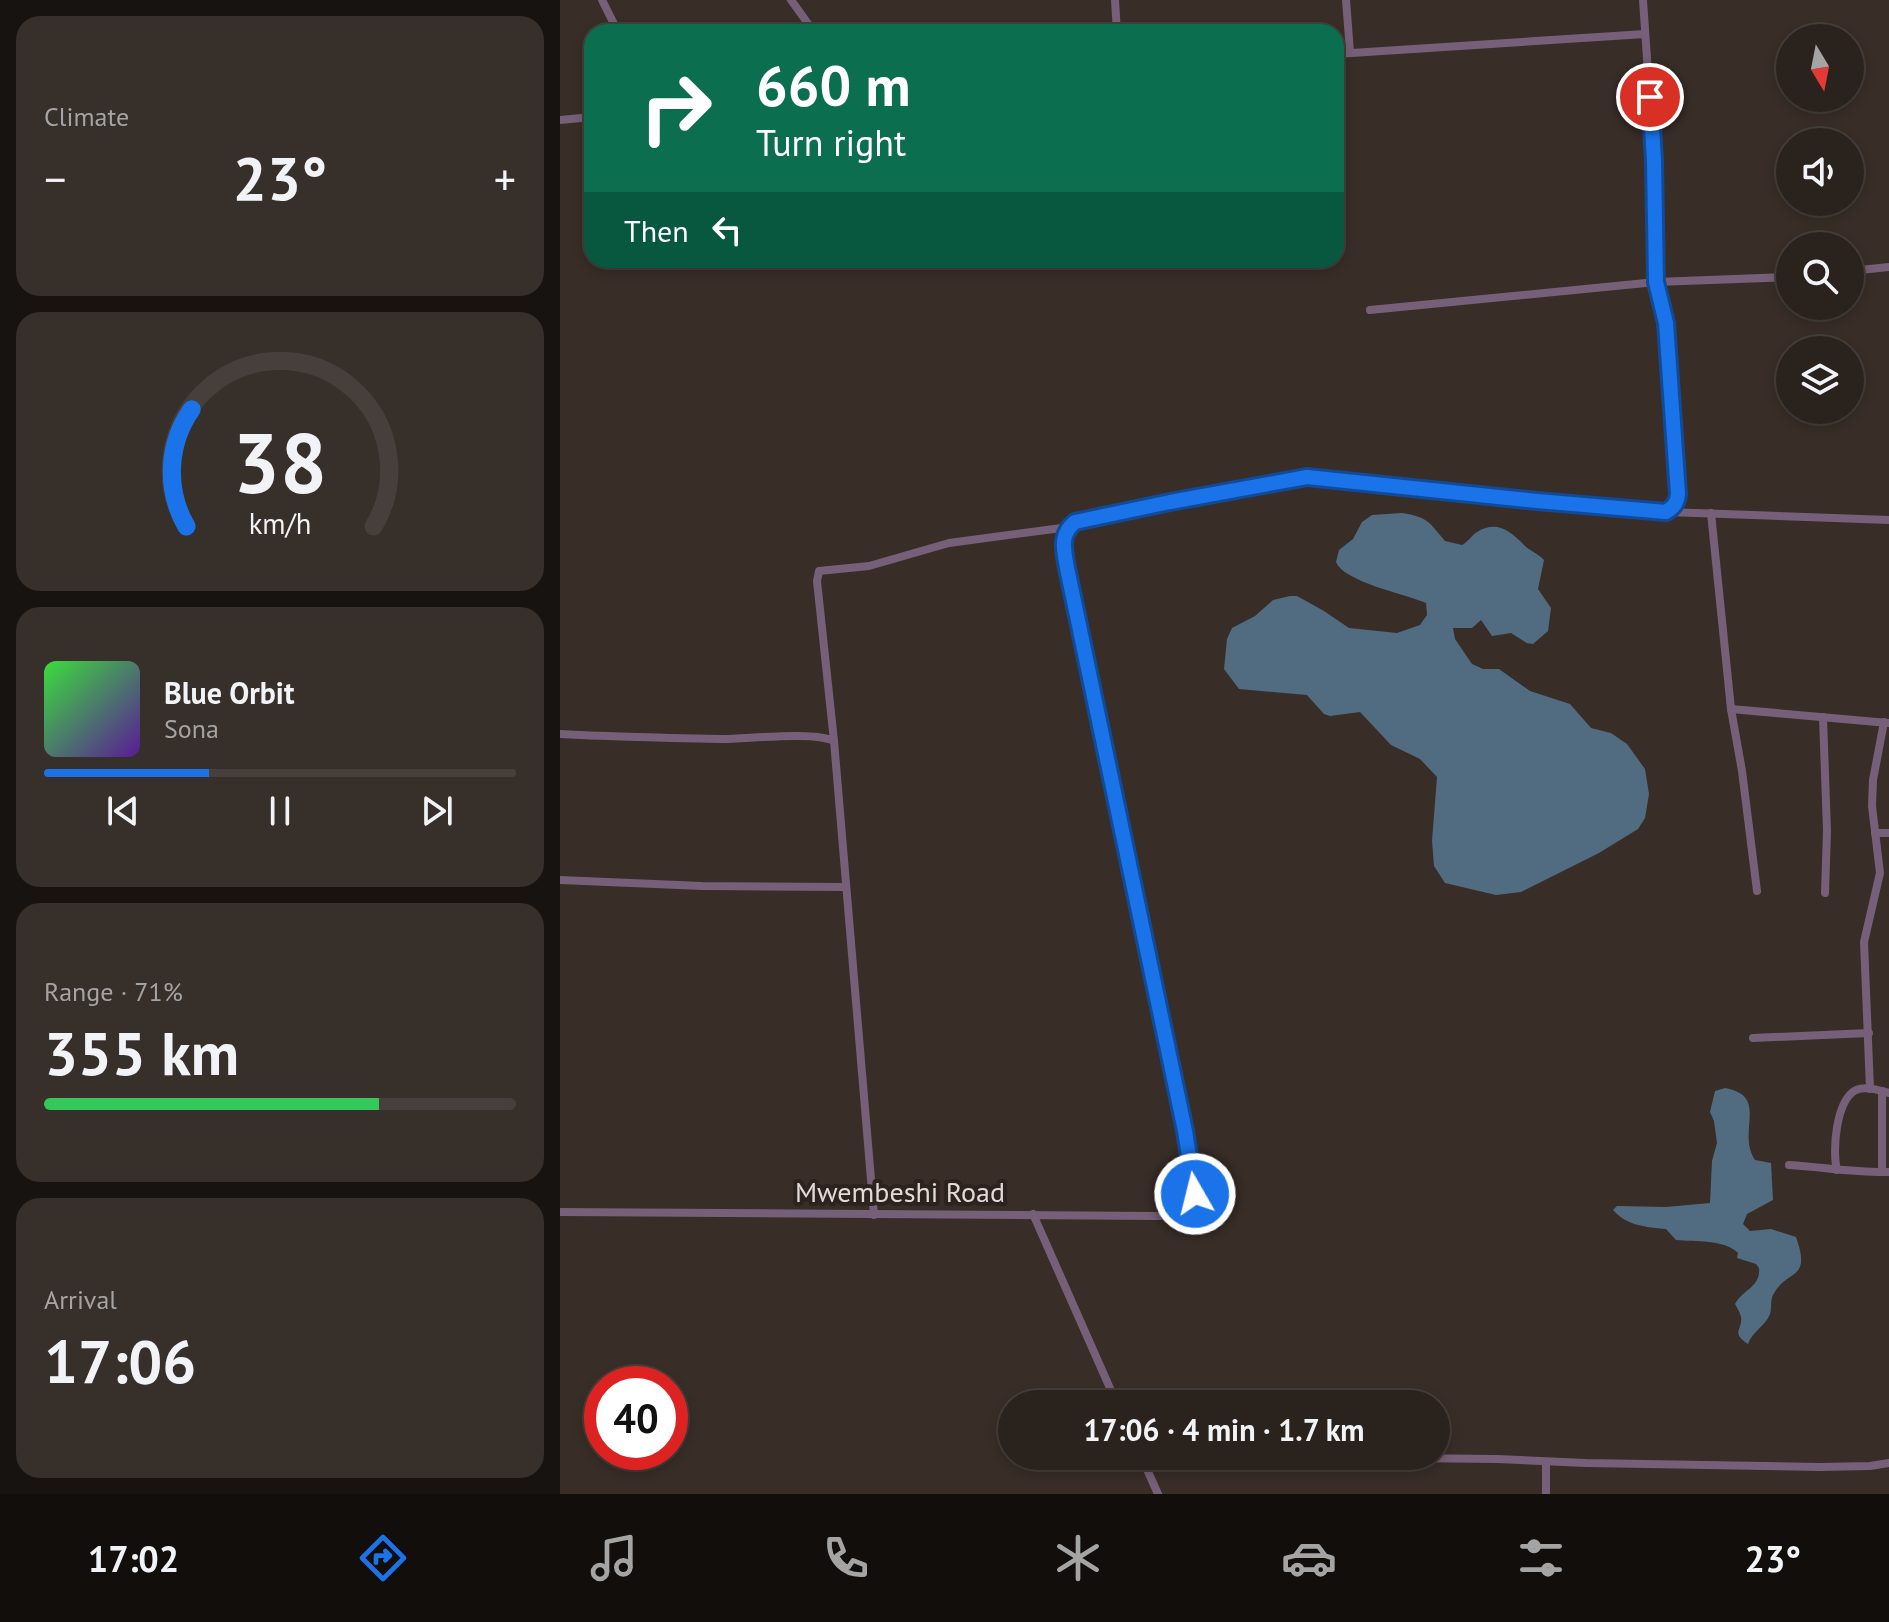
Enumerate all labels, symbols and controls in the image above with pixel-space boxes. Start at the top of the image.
north arrow [1776,24,1864,112]
map controls [1776,24,1864,424]
text: 660 m [756,49,911,121]
icon: right [624,56,728,160]
pin [1616,63,1684,131]
icon: arrive [1628,75,1672,119]
text: Climate [44,100,129,133]
text: Turn right [756,119,906,166]
button: sound [1776,128,1864,216]
text: 23° [233,139,327,217]
text: − [44,150,66,207]
text: + [494,150,516,207]
icon: left [705,208,749,252]
text: Then [624,211,689,250]
button: search [1776,232,1864,320]
button: layers [1776,336,1864,424]
text: 38 [233,408,327,516]
text: km/h [249,506,311,543]
text: Blue Orbit [164,673,294,712]
text: Sona [164,712,219,745]
icon: previous [101,789,145,833]
icon: pause [258,789,302,833]
icon: next [415,789,459,833]
text: Range · 71% [44,975,183,1008]
text: 355 km [44,1014,239,1092]
position arrow [1153,1152,1237,1236]
street label: Mwembeshi Road [795,1173,1005,1210]
text: Arrival [44,1283,117,1316]
text: 17:06 [44,1322,196,1400]
speed limit sign: 40 [584,1366,688,1470]
text: 17:06 · 4 min · 1.7 km [1083,1410,1365,1449]
icon: directions [355,1530,411,1586]
icon: music [586,1530,642,1586]
icon: phone [818,1530,874,1586]
icon: climate [1050,1530,1106,1586]
icon: car [1281,1530,1337,1586]
icon: filters [1513,1530,1569,1586]
text: 17:02 [88,1535,179,1582]
text: 23° [1745,1535,1801,1582]

